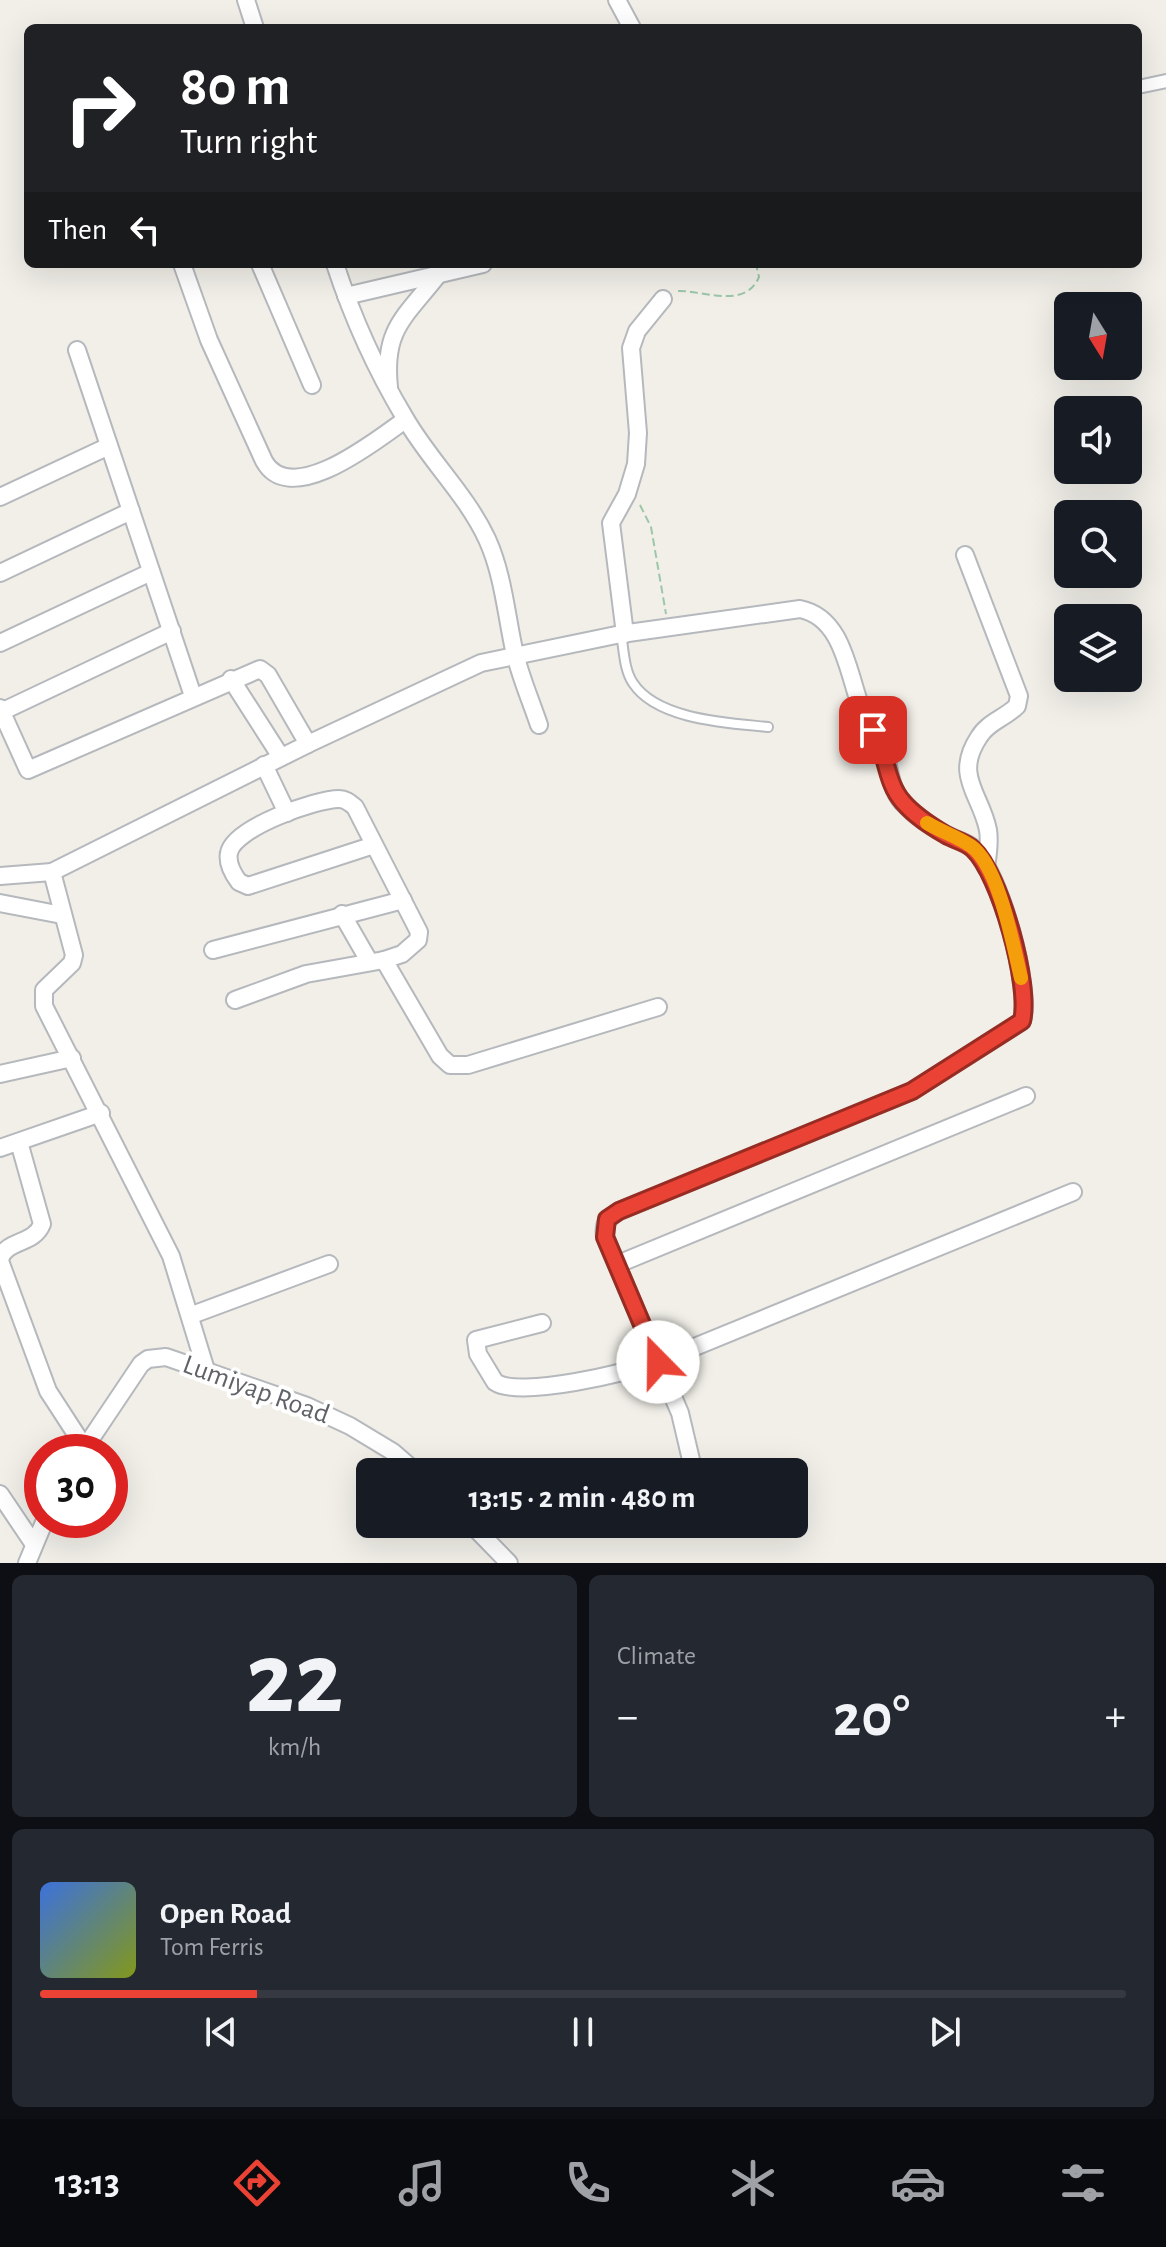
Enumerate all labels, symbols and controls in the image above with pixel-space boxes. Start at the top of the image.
icon: right [48,56,152,160]
text: 80 m [180,59,290,115]
text: Turn right [180,124,317,160]
icon: left [123,208,167,252]
text: Then [48,215,107,245]
north arrow [1054,292,1142,380]
map controls [1054,292,1142,692]
button: sound [1054,396,1142,484]
button: search [1054,500,1142,588]
button: layers [1054,604,1142,692]
pin [839,696,907,764]
icon: arrive [851,708,895,752]
position arrow [616,1320,700,1404]
street label: Lumiyap Road [179,1351,333,1429]
speed limit sign: 30 [24,1434,128,1538]
text: 13:15 · 2 min · 480 m [468,1483,696,1513]
text: 22 [246,1628,343,1732]
text: Climate [617,1643,696,1669]
text: 20° [833,1687,910,1747]
text: − [617,1695,638,1739]
text: + [1105,1695,1126,1739]
text: km/h [268,1734,321,1760]
text: Open Road [160,1899,291,1929]
text: Tom Ferris [160,1934,264,1960]
icon: previous [199,2010,243,2054]
icon: pause [561,2010,605,2054]
icon: next [923,2010,967,2054]
icon: directions [229,2155,285,2211]
icon: music [394,2155,450,2211]
icon: phone [560,2155,616,2211]
icon: climate [725,2155,781,2211]
icon: car [890,2155,946,2211]
icon: filters [1055,2155,1111,2211]
text: 13:13 [55,2165,120,2201]

